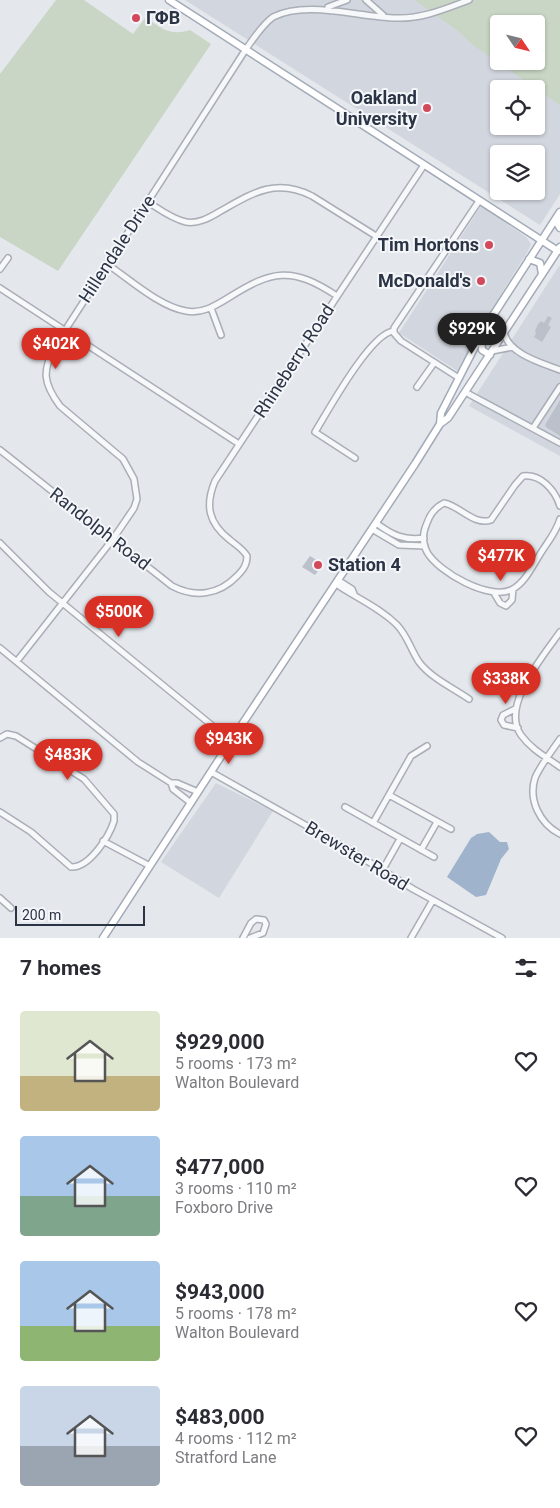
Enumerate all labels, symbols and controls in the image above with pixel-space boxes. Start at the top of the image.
place label: ΓΦB [146,7,180,28]
marker: ΓΦB [130,12,142,24]
north arrow [490,15,545,70]
map controls [490,15,545,200]
button: locate [490,80,545,135]
place label: Oakland University [336,87,418,129]
marker: Oakland University [421,102,433,114]
button: layers [490,145,545,200]
street label: Hillendale Drive [74,191,159,307]
place label: Tim Hortons [378,234,479,255]
marker: Tim Hortons [483,239,495,251]
place label: McDonald's [378,270,471,291]
marker: McDonald's [475,275,487,287]
street label: Rhineberry Road [249,300,338,421]
pin: $929K [437,312,507,355]
text: $929K [449,319,495,338]
pin: $402K [21,328,91,370]
text: $402K [33,334,79,353]
street label: Randolph Road [46,483,155,574]
pin: $477K [466,540,536,582]
text: $477K [478,546,524,565]
place label: Station 4 [328,554,401,575]
marker: Station 4 [312,559,324,571]
pin: $500K [84,596,154,638]
text: $500K [96,602,142,621]
pin: $338K [471,662,541,705]
text: $338K [483,669,529,688]
pin: $943K [194,722,264,765]
text: $943K [206,729,252,748]
pin: $483K [33,738,103,781]
text: $483K [45,745,91,764]
street label: Brewster Road [302,816,413,895]
scale bar [15,903,145,926]
text: 200 m [22,907,61,923]
icon: filters [512,954,540,982]
text: 7 homes [20,956,101,980]
text: $929,000 [175,1030,265,1054]
icon: home [60,1031,120,1091]
icon: heart [512,1047,540,1075]
text: 5 rooms · 173 m² [175,1054,297,1073]
text: Walton Boulevard [175,1073,299,1092]
text: $477,000 [175,1155,265,1179]
icon: home [60,1156,120,1216]
icon: heart [512,1172,540,1200]
text: 3 rooms · 110 m² [175,1179,297,1198]
text: Foxboro Drive [175,1198,273,1217]
text: $943,000 [175,1280,265,1304]
icon: home [60,1281,120,1341]
icon: heart [512,1297,540,1325]
text: 5 rooms · 178 m² [175,1304,297,1323]
text: Walton Boulevard [175,1323,299,1342]
text: $483,000 [175,1405,265,1429]
icon: home [60,1406,120,1466]
icon: heart [512,1422,540,1450]
text: 4 rooms · 112 m² [175,1429,297,1448]
text: Stratford Lane [175,1448,276,1467]

